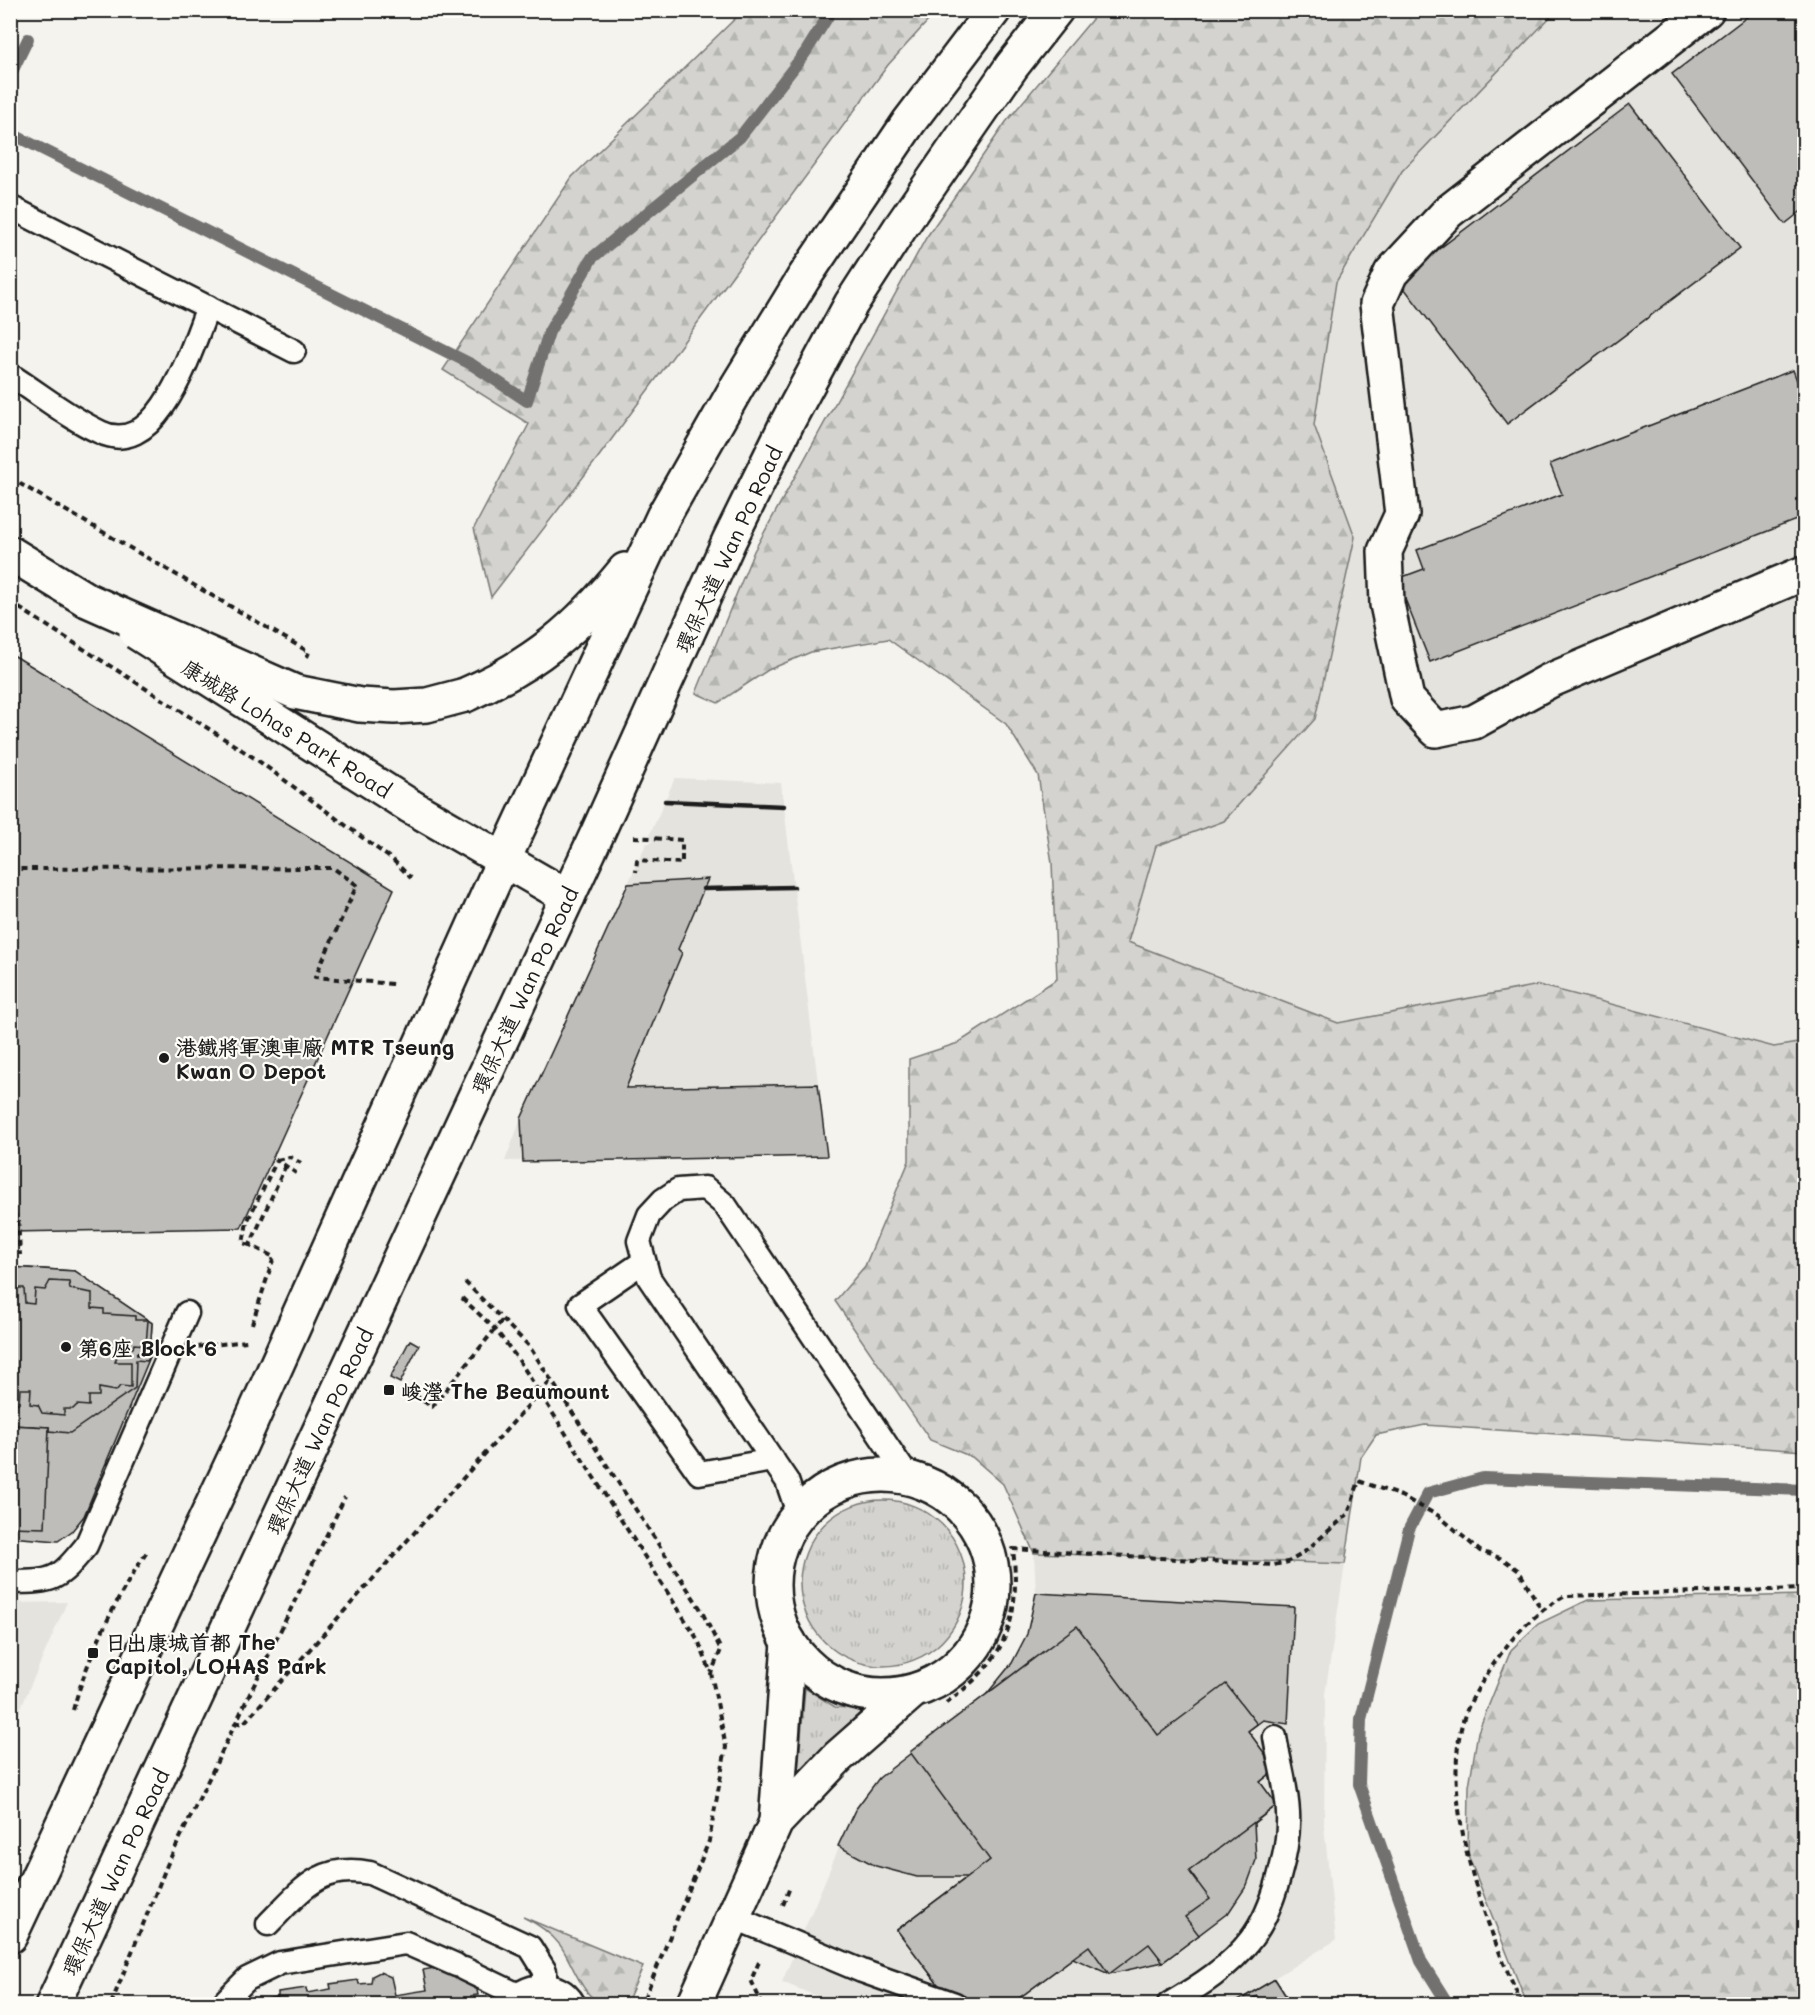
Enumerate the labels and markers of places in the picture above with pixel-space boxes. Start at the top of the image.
place label: 港鐵將軍澳車廠 MTR Tseung Kwan O Depot [176,1033,454,1084]
marker: 港鐵將軍澳車廠 MTR Tseung Kwan O Depot [157,1051,171,1065]
place label: 第6座 Block 6 [78,1334,217,1361]
marker: 第6座 Block 6 [59,1340,73,1354]
place label: 峻瀅 The Beaumount [401,1377,610,1404]
marker: 峻瀅 The Beaumount [382,1383,396,1397]
place label: 日出康城首都 The Capitol, LOHAS Park [105,1628,327,1679]
marker: 日出康城首都 The Capitol, LOHAS Park [86,1646,100,1660]

